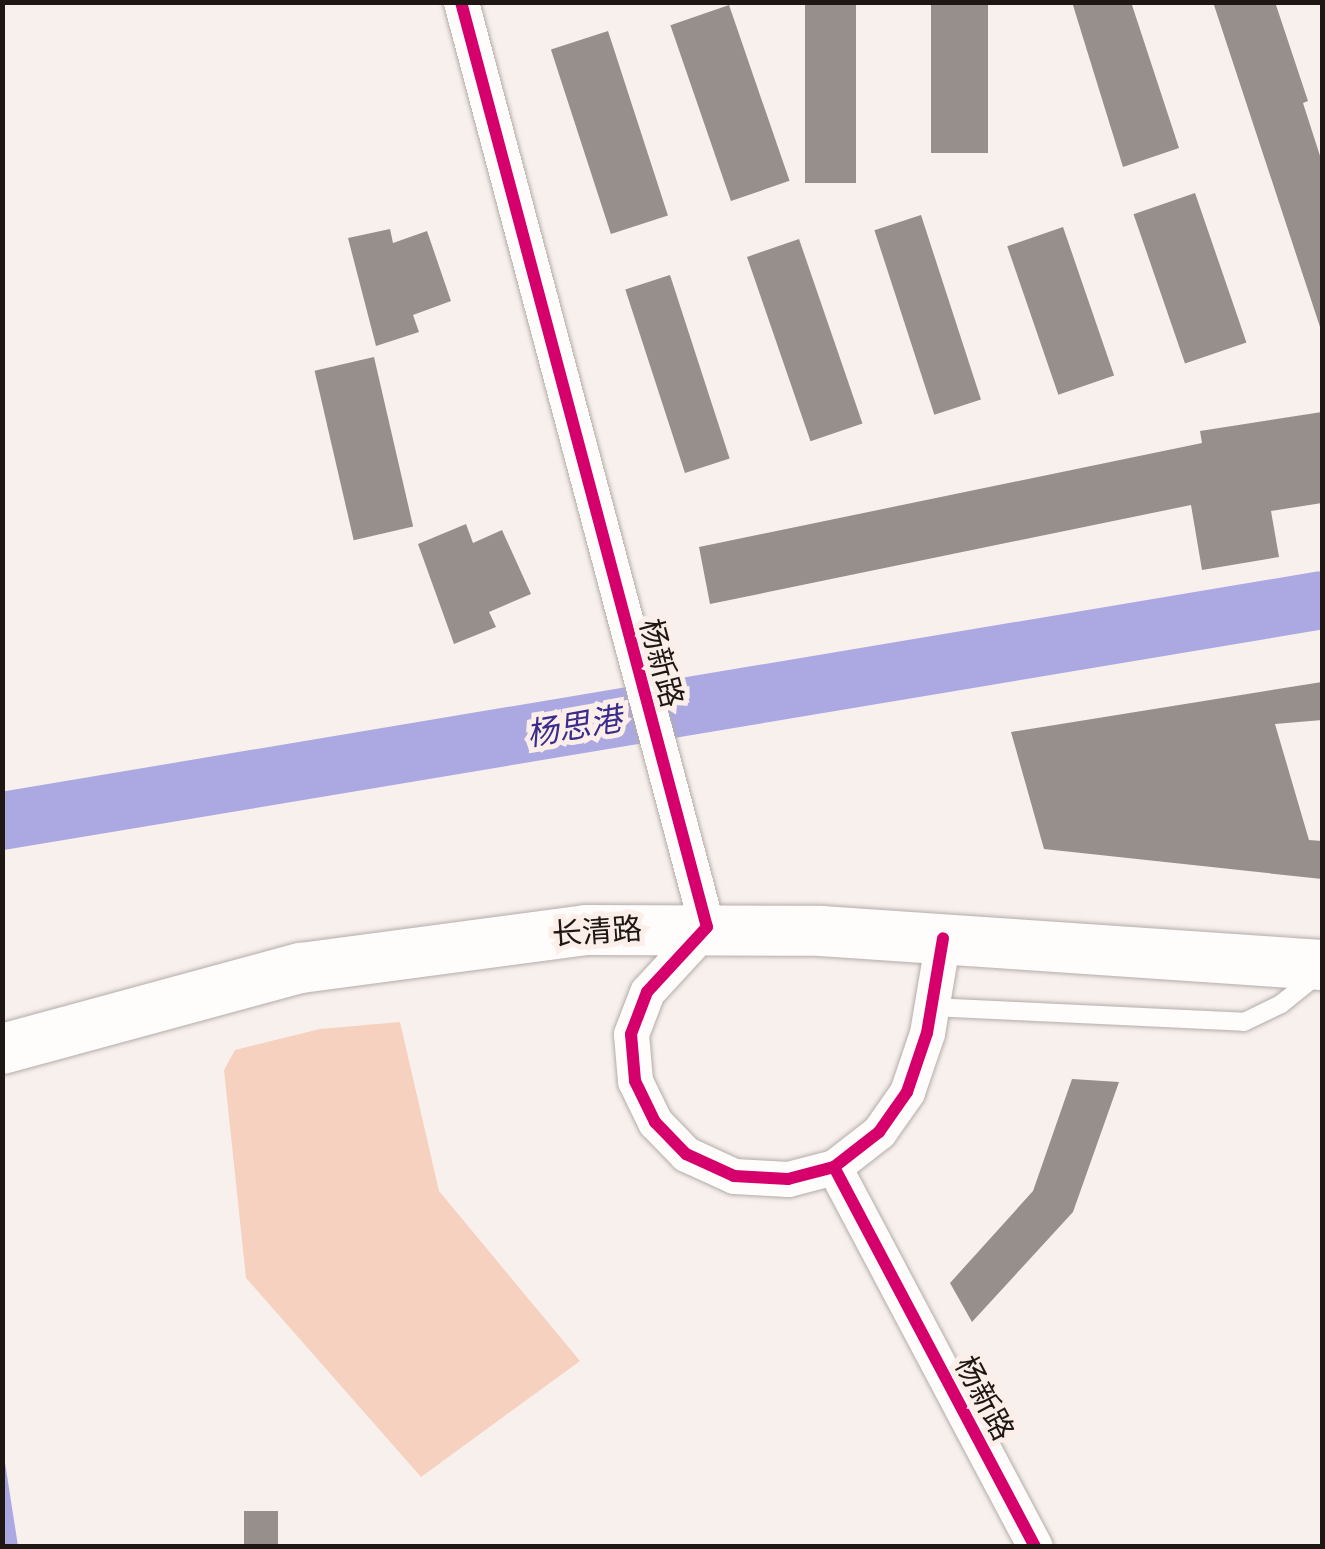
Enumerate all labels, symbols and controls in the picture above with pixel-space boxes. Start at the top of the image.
street label: 杨新路 [633,615,691,711]
water label: 杨思港 [523,699,625,753]
street label: 长清路 [551,910,643,952]
street label: 杨新路 [948,1350,1022,1446]

